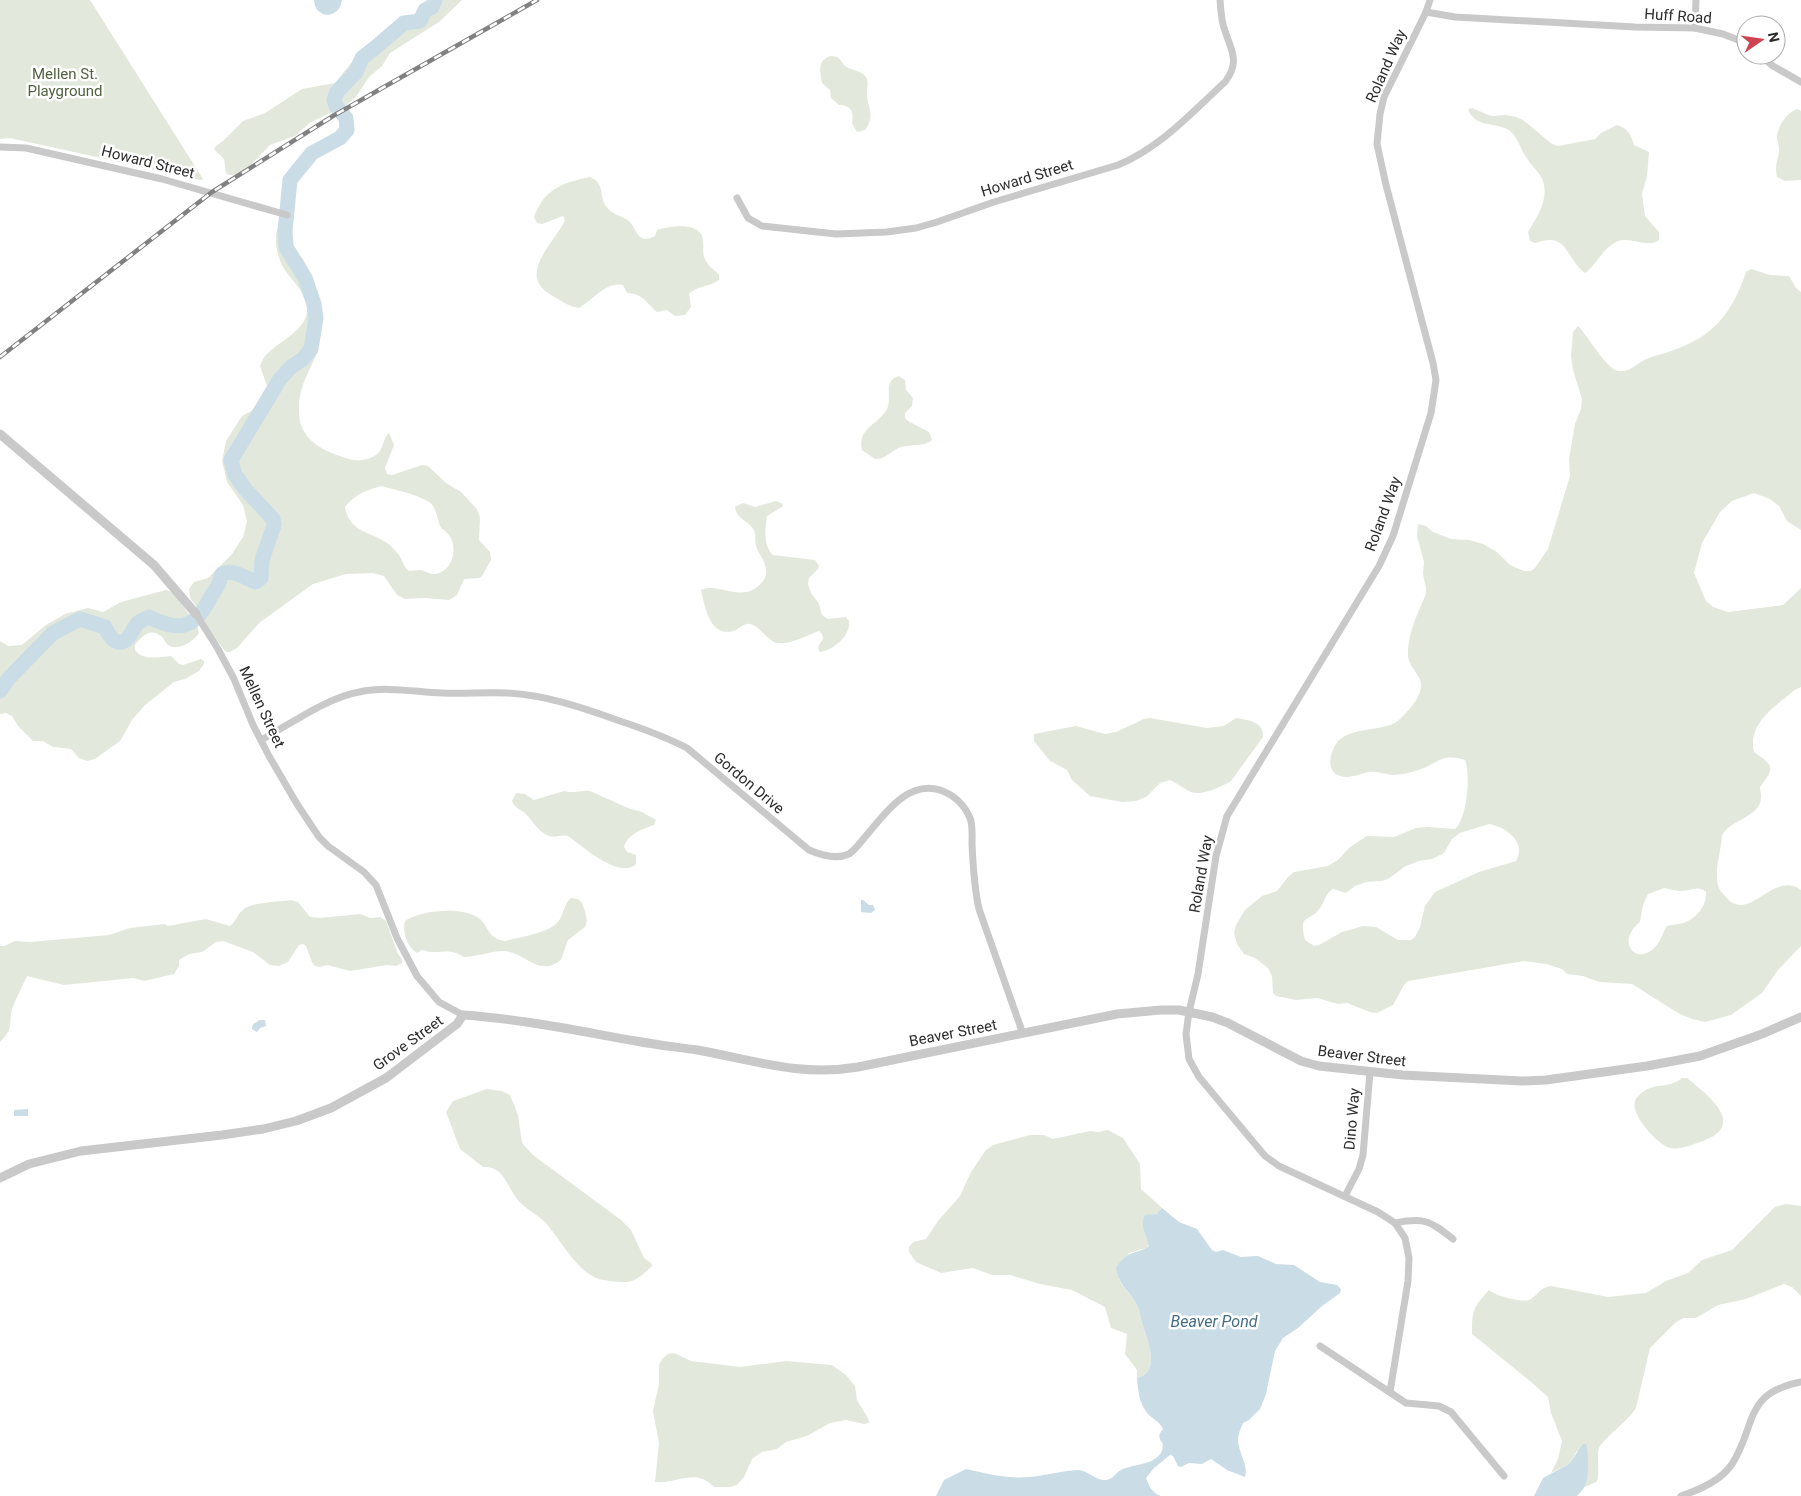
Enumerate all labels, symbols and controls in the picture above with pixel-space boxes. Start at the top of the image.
street label: Huff Road [1644,5,1712,27]
north arrow [1736,15,1786,65]
street label: Roland Way [1362,27,1410,105]
text: N [1765,30,1783,44]
park label: Mellen St. Playground [27,65,103,100]
street label: Howard Street [100,142,197,182]
street label: Howard Street [979,155,1075,201]
street label: Roland Way [1361,474,1405,554]
street label: Mellen Street [235,663,289,751]
street label: Gordon Drive [710,748,788,818]
street label: Roland Way [1185,834,1217,914]
street label: Grove Street [370,1012,447,1074]
street label: Beaver Street [908,1016,998,1050]
street label: Beaver Street [1317,1042,1407,1070]
street label: Dino Way [1340,1087,1364,1151]
water label: Beaver Pond [1171,1312,1258,1331]

